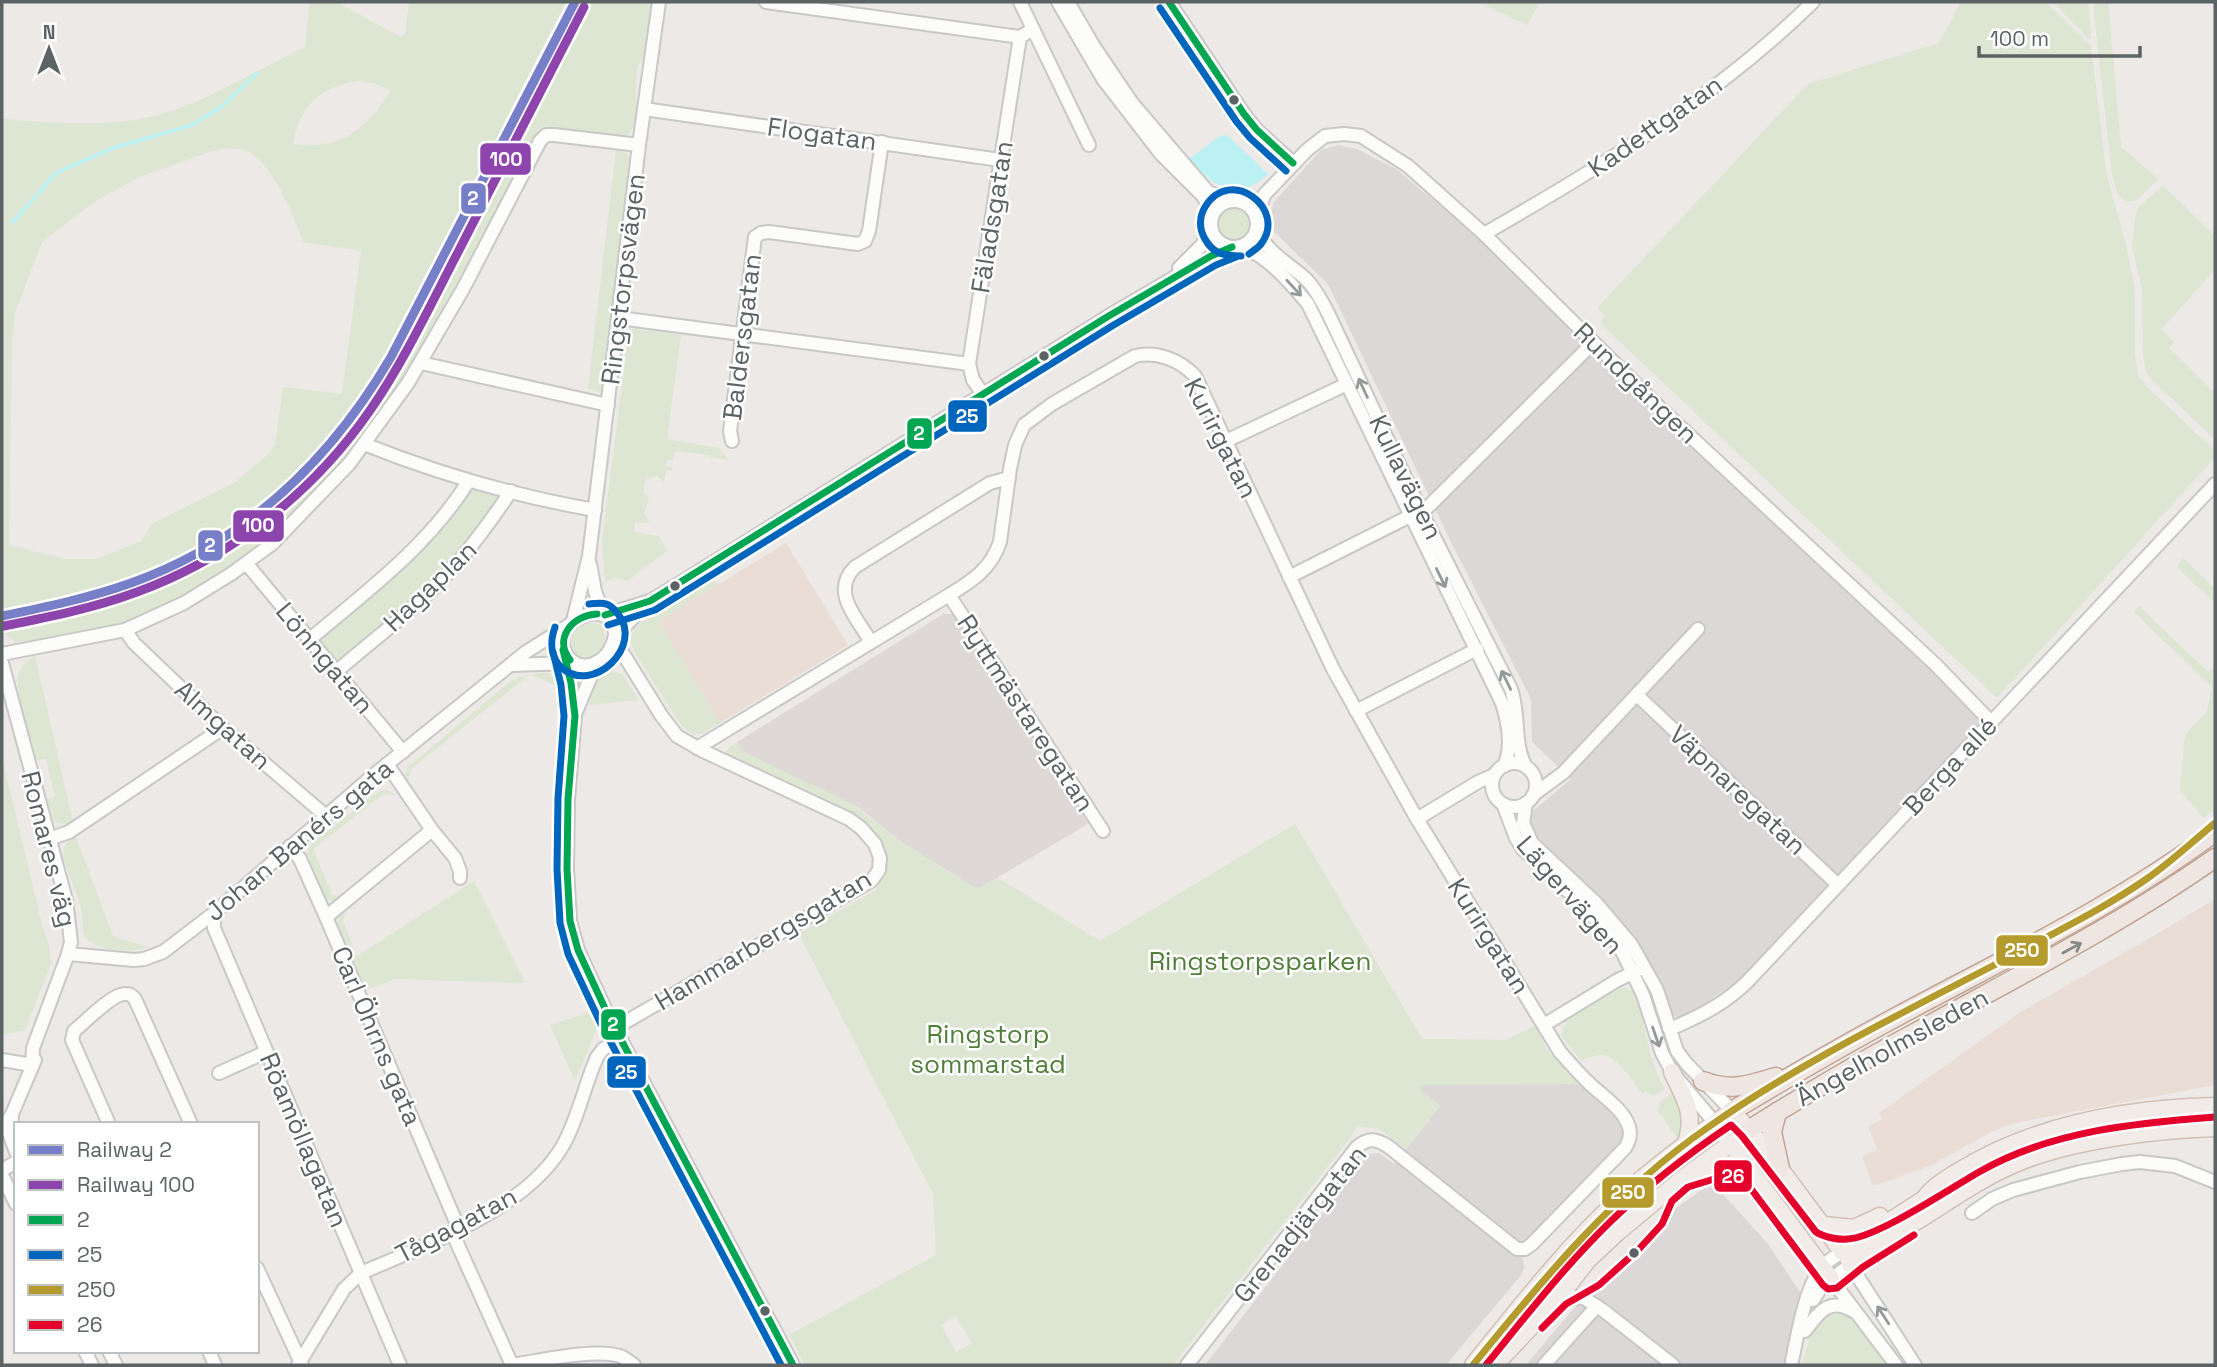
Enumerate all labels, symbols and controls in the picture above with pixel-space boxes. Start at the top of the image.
north arrow [14,14,84,84]
scale bar [1979,14,2140,58]
text: N [43,20,55,45]
text: 100 m [1990,25,2049,52]
street label: Kadettgatan [1581,67,1729,185]
unlabelled marker [1227,93,1241,107]
street label: Flogatan [765,110,879,158]
street label: Fäladsgatan [963,138,1021,296]
line badge: 100 [479,142,532,176]
text: 100 [489,147,523,172]
street label: Ringstorpsvägen [593,172,653,386]
line badge: 2 [460,182,487,215]
text: 2 [467,186,479,211]
street label: Baldersgatan [715,252,769,422]
one-way arrow [1286,279,1302,297]
street label: Rundgången [1566,315,1706,451]
unlabelled marker [1037,349,1051,363]
street label: Kurirgatan [1176,372,1266,504]
one-way arrow [1356,378,1369,399]
line badge: 25 [947,399,988,433]
text: 25 [956,404,978,429]
street label: Kullavägen [1361,409,1451,545]
line badge: 2 [906,417,933,450]
text: 2 [913,421,925,446]
line badge: 100 [232,509,285,543]
text: 100 [241,513,275,538]
line badge: 2 [197,529,224,562]
text: 2 [204,533,216,558]
street label: Hagaplan [376,533,484,639]
one-way arrow [1435,567,1449,588]
unlabelled marker [668,579,682,593]
street label: Lönngatan [268,595,382,721]
street label: Ryttmästaregatan [950,608,1102,818]
one-way arrow [1499,670,1513,691]
street label: Almgatan [168,673,278,777]
street label: Berga allé [1896,709,2004,823]
street label: Väpnaregatan [1662,718,1814,862]
street label: Johan Banérs gata [198,751,400,929]
street label: Romares väg [13,767,85,931]
street label: Lägervägen [1509,828,1631,962]
street label: Hammarbergsgatan [648,862,878,1018]
street label: Kurirgatan [1440,872,1538,1000]
line badge: 250 [1995,934,2049,967]
text: 250 [2005,938,2040,963]
street label: Carl Öhrns gata [324,941,430,1131]
one-way arrow [2062,941,2082,955]
park label: Ringstorpsparken [1149,944,1371,978]
street label: Ängelholmsleden [1790,980,1994,1114]
line badge: 2 [600,1008,627,1041]
text: 2 [607,1012,619,1037]
park label: Ringstorp sommarstad [910,1017,1066,1081]
one-way arrow [1651,1025,1663,1047]
street label: Röamöllagatan [252,1047,356,1233]
line badge: 25 [606,1055,647,1089]
text: 25 [615,1060,637,1085]
legend [14,1122,259,1353]
text: Railway 2 [77,1136,172,1163]
street label: Grenadjärgatan [1226,1138,1374,1310]
line badge: 26 [1713,1159,1753,1193]
text: 26 [1721,1164,1745,1189]
text: Railway 100 [77,1171,195,1198]
line badge: 250 [1601,1176,1655,1209]
street label: Tågagatan [390,1179,522,1271]
text: 250 [1611,1180,1646,1205]
text: 2 [77,1206,90,1233]
text: 25 [77,1241,102,1268]
unlabelled marker [1627,1246,1641,1260]
text: 250 [77,1276,116,1303]
unlabelled marker [758,1304,772,1318]
one-way arrow [1875,1306,1890,1325]
text: 26 [77,1311,103,1338]

